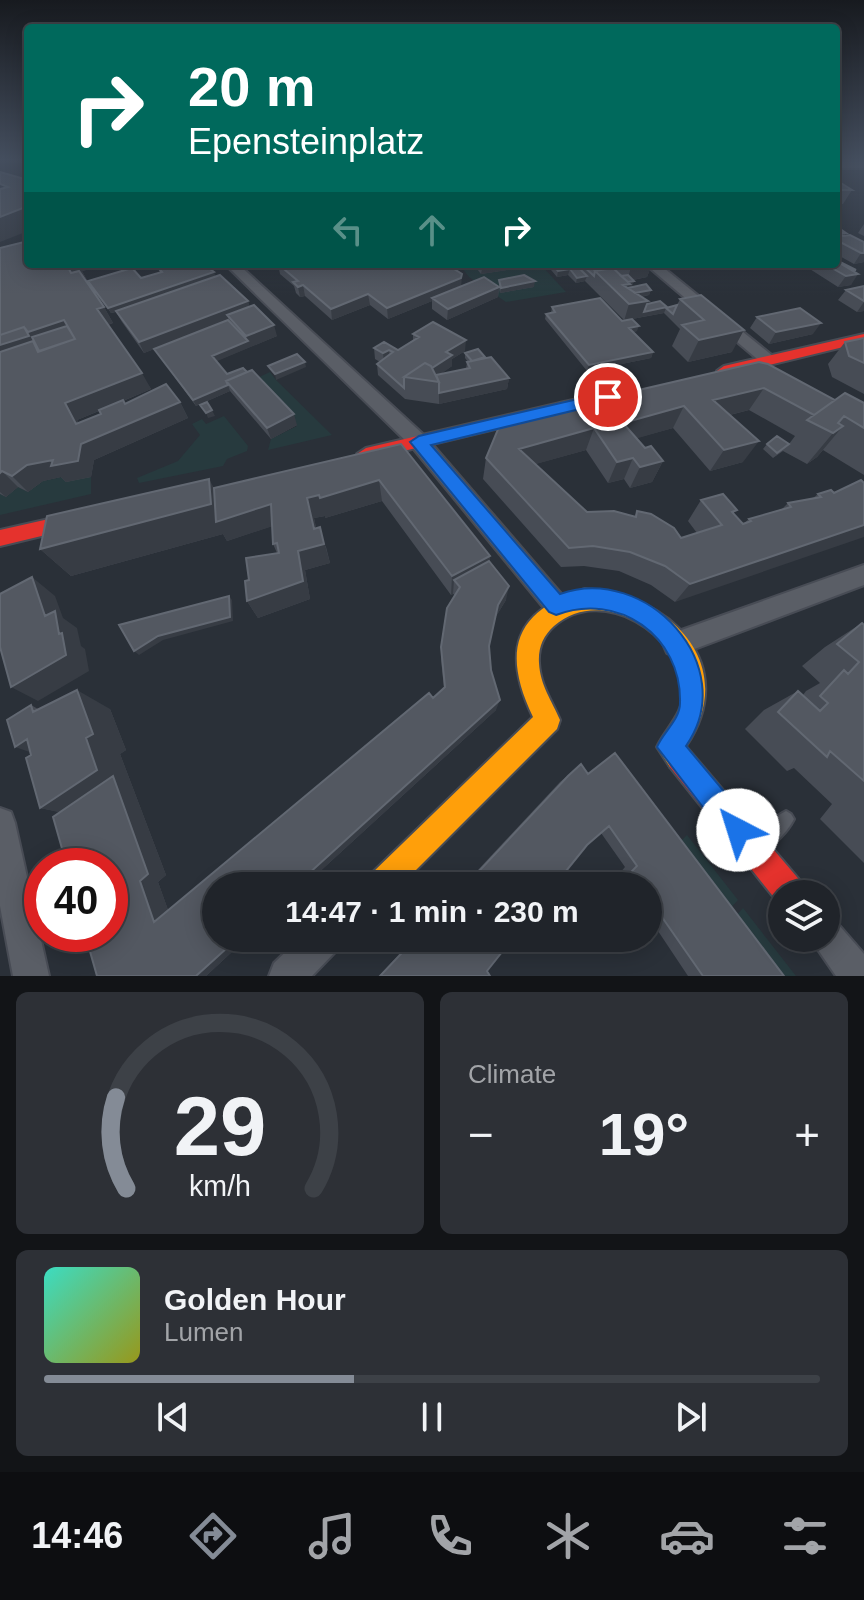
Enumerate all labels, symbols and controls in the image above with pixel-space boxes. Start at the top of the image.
text: 20 m [188,55,316,118]
icon: right [56,56,160,160]
text: Epensteinplatz [188,121,424,162]
icon: left [326,208,370,252]
icon: ahead [410,208,454,252]
icon: right [494,208,538,252]
pin [574,363,642,431]
icon: arrive [586,375,630,419]
position arrow [696,788,780,872]
speed limit sign: 40 [24,848,128,952]
map controls [768,880,840,952]
button: layers [768,880,840,952]
text: 14:47 · 1 min · 230 m [285,895,579,928]
text: Climate [468,1059,556,1089]
text: 29 [174,1080,266,1173]
text: 19° [599,1101,689,1168]
text: − [468,1110,494,1159]
text: + [794,1110,820,1159]
text: km/h [189,1170,251,1202]
text: Golden Hour [164,1283,346,1316]
text: Lumen [164,1317,244,1347]
icon: previous [151,1395,195,1439]
icon: pause [410,1395,454,1439]
icon: next [669,1395,713,1439]
icon: directions [185,1508,241,1564]
icon: music [304,1508,360,1564]
icon: phone [422,1508,478,1564]
icon: climate [540,1508,596,1564]
icon: car [659,1508,715,1564]
icon: filters [777,1508,833,1564]
text: 14:46 [31,1515,123,1556]

